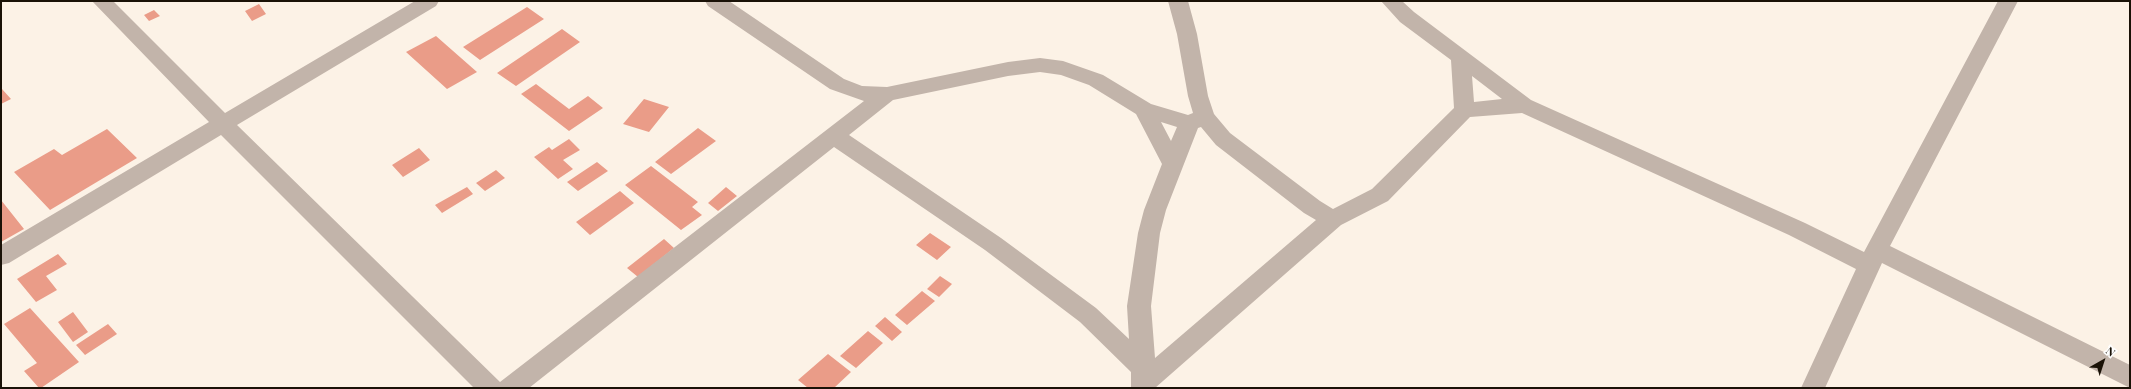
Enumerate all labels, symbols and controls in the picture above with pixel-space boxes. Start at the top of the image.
north arrow [2083,341,2123,381]
text: N [2103,343,2119,360]

